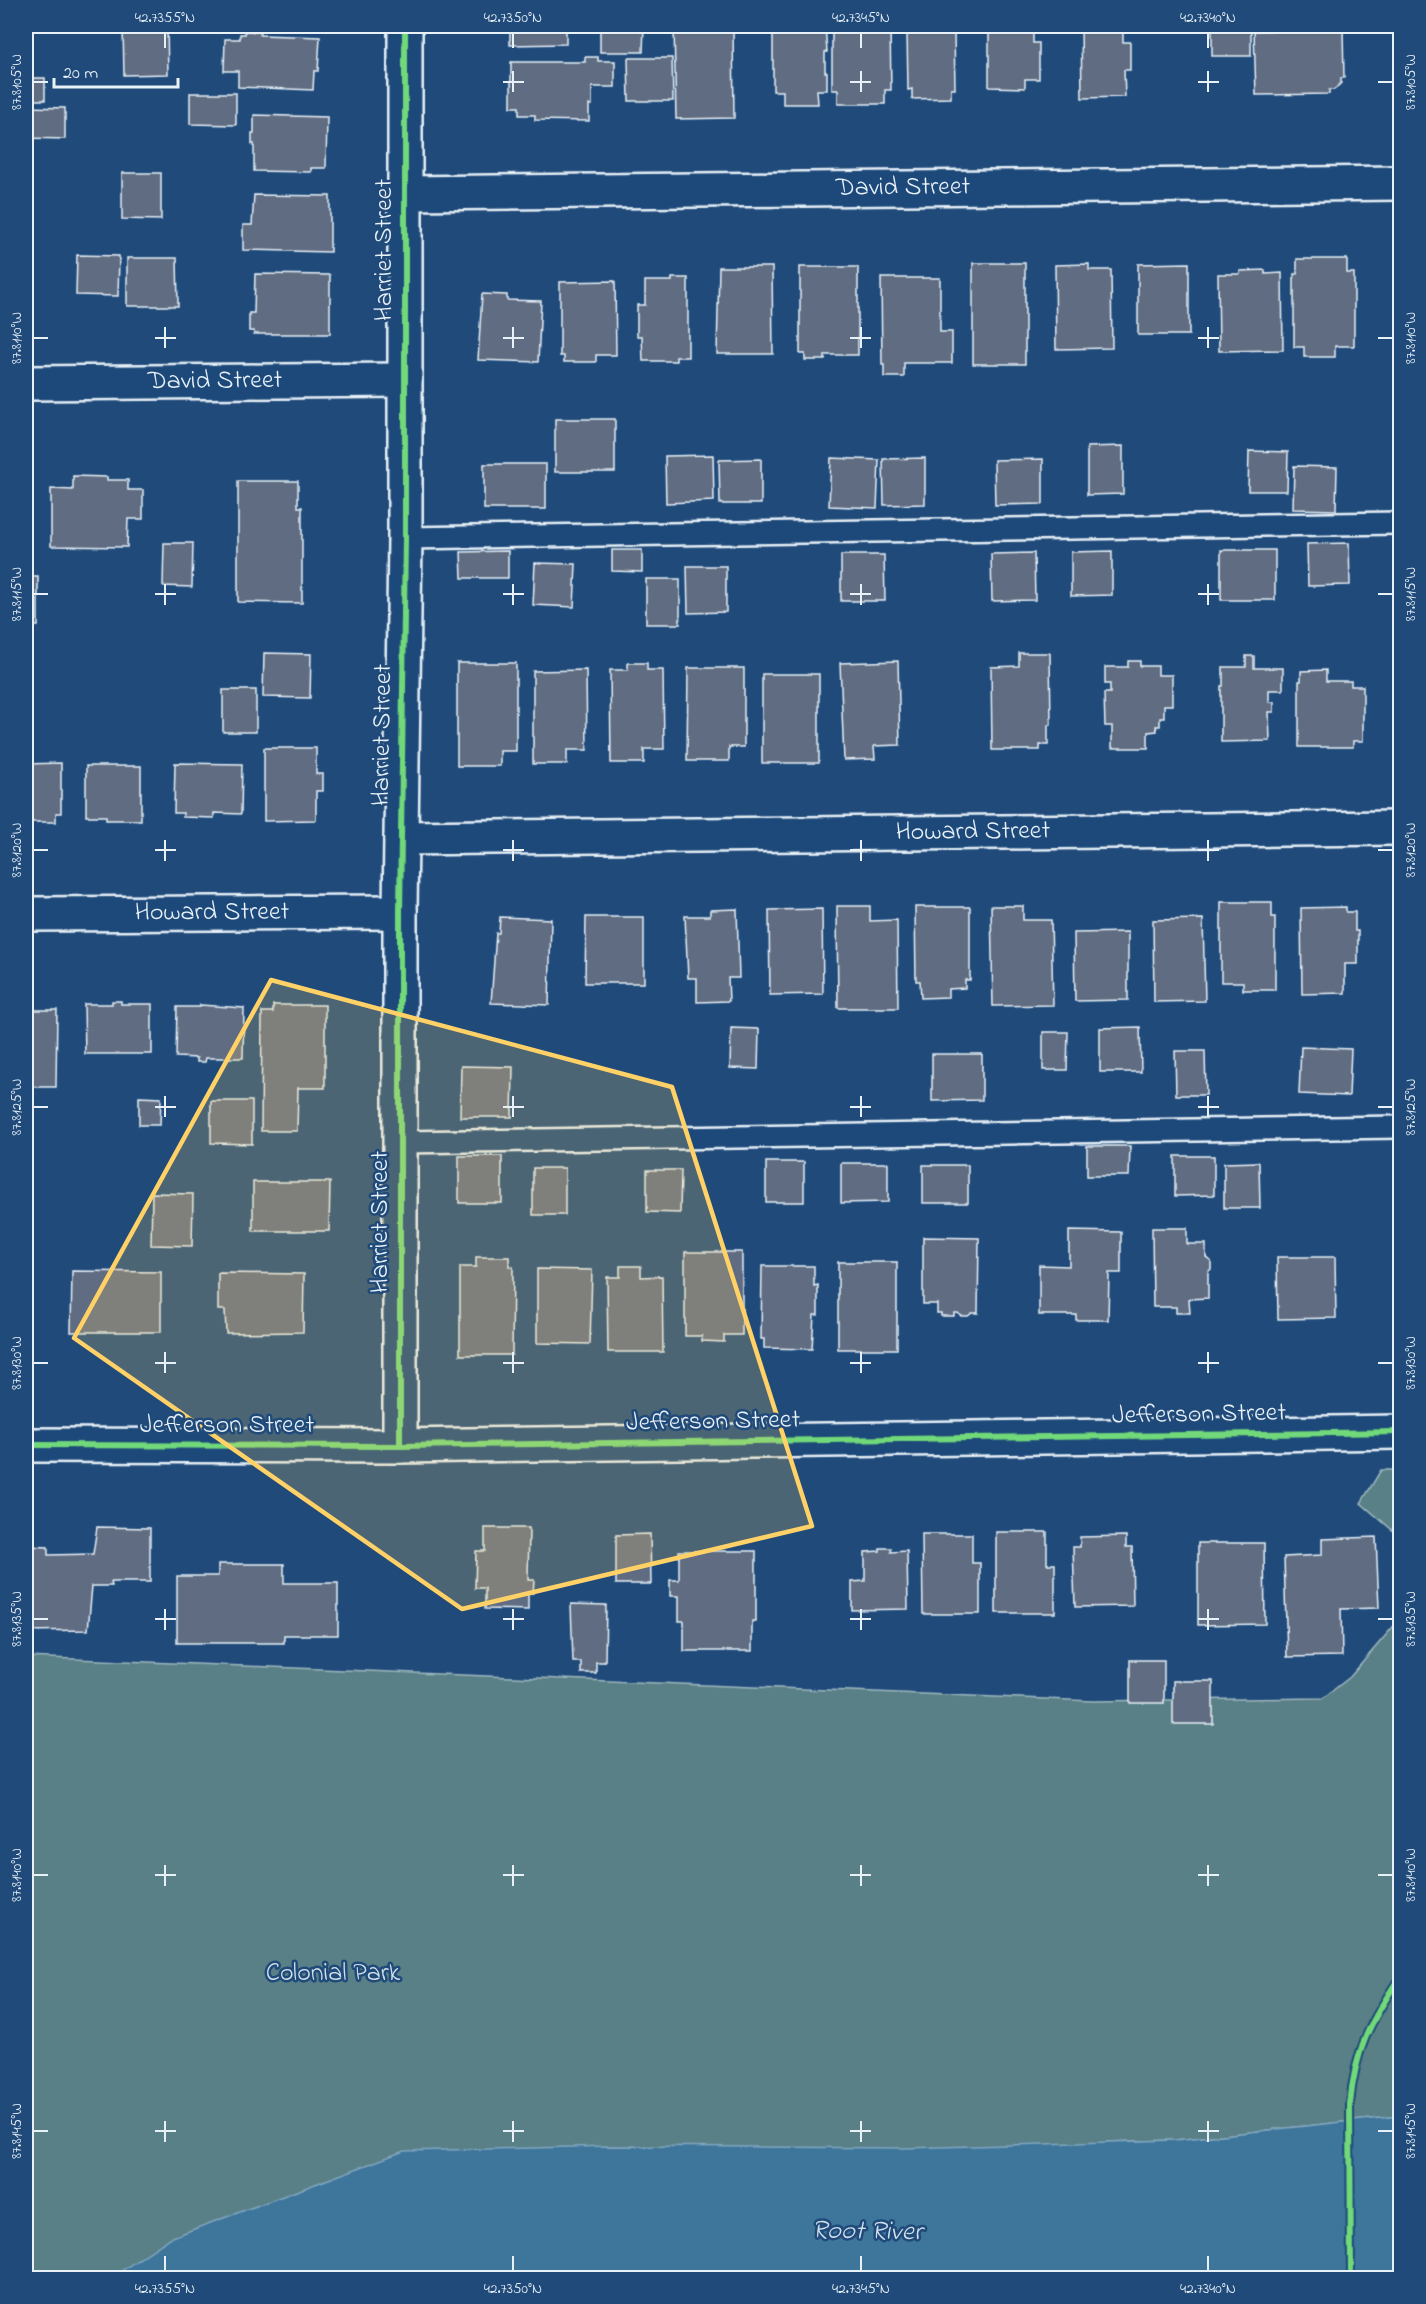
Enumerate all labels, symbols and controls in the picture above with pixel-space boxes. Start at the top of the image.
text: 42.7355°N [135,7,195,29]
text: 42.7350°N [484,7,542,29]
text: 42.7345°N [832,7,890,29]
text: 42.7340°N [1180,7,1236,29]
scale bar [54,51,178,89]
text: 87.8105°W [6,54,28,110]
text: 87.8105°W [1400,54,1422,110]
text: 20 m [63,61,98,87]
street label: David Street [834,168,971,208]
street label: Harriet Street [366,179,404,321]
text: 87.8110°W [6,312,28,364]
text: 87.8110°W [1400,312,1422,364]
street label: David Street [147,362,283,401]
text: 87.8115°W [6,567,28,621]
text: 87.8115°W [1400,567,1422,621]
street label: Harriet Street [363,663,403,807]
street label: Howard Street [896,812,1051,852]
text: 87.8120°W [6,823,28,877]
text: 87.8120°W [1400,823,1422,877]
street label: Howard Street [135,894,290,932]
text: 87.8125°W [6,1079,28,1135]
text: 87.8125°W [1400,1079,1422,1135]
street label: Harriet Street [362,1151,400,1293]
text: 87.8130°W [6,1336,28,1390]
text: 87.8130°W [1400,1336,1422,1390]
street label: Jefferson Street [1112,1394,1287,1436]
street label: Jefferson Street [626,1401,801,1443]
street label: Jefferson Street [140,1407,314,1445]
text: 87.8135°W [6,1591,28,1647]
text: 87.8135°W [1400,1591,1422,1647]
text: 87.8140°W [6,1848,28,1902]
text: 87.8140°W [1400,1848,1422,1902]
park label: Colonial Park [266,1955,401,1993]
text: 87.8145°W [6,2103,28,2159]
text: 87.8145°W [1400,2103,1422,2159]
water label: Root River [812,2212,926,2253]
text: 42.7355°N [135,2278,195,2300]
text: 42.7350°N [484,2278,542,2300]
text: 42.7345°N [832,2278,890,2300]
text: 42.7340°N [1180,2278,1236,2300]

